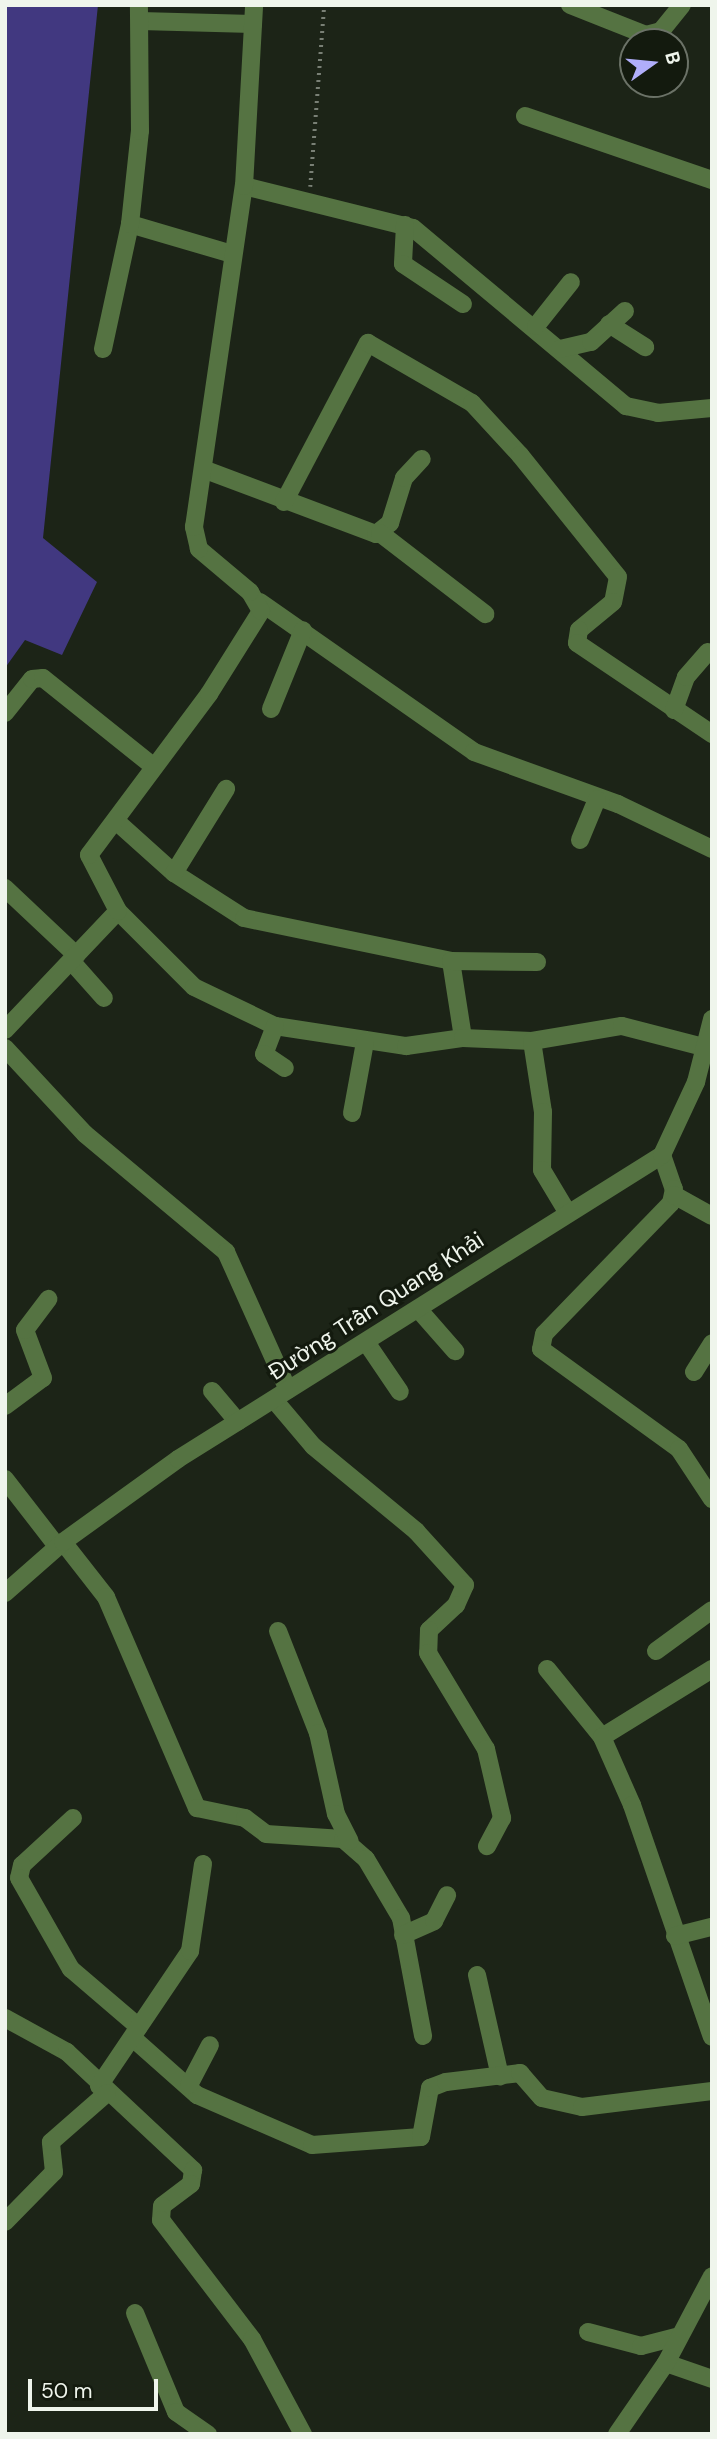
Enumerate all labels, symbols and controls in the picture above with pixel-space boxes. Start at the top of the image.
north arrow [619,28,689,98]
text: B [659,49,686,67]
street label: Đường Trần Quang Khải [263,1226,489,1386]
scale bar [32,2366,161,2410]
text: 50 m [41,2377,92,2405]

